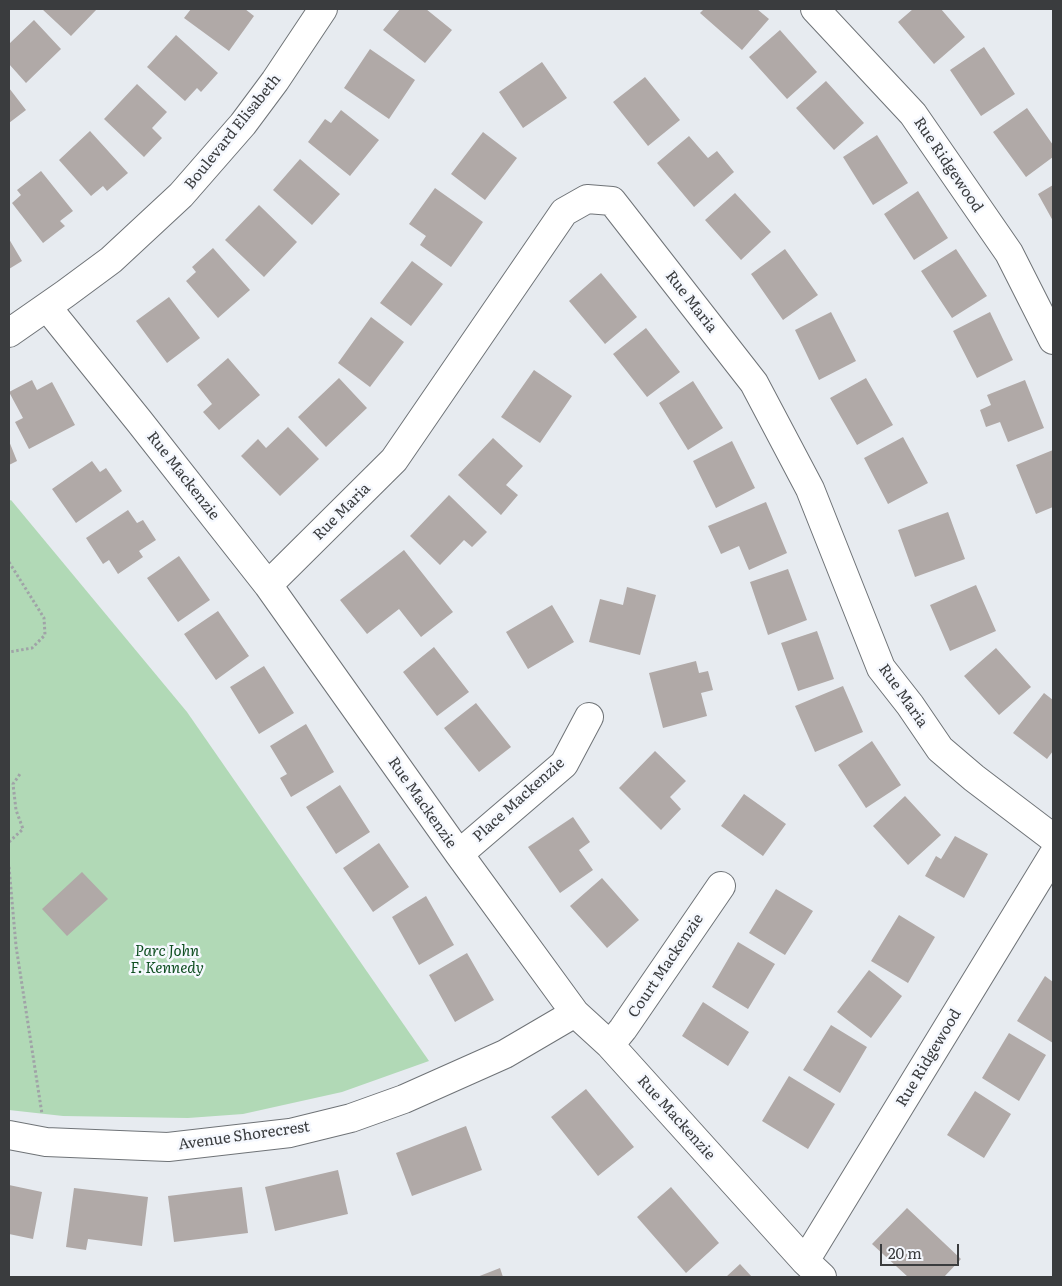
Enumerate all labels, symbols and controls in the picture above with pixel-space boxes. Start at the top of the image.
street label: Boulevard Elisabeth [181,71,285,193]
street label: Rue Ridgewood [910,114,986,216]
street label: Rue Maria [661,268,721,336]
street label: Rue Mackenzie [143,428,223,524]
street label: Rue Maria [310,480,374,544]
street label: Rue Maria [875,661,931,731]
street label: Rue Mackenzie [384,754,460,852]
street label: Place Mackenzie [470,754,568,846]
street label: Court Mackenzie [625,911,707,1021]
park label: Parc John F. Kennedy [130,943,204,978]
street label: Rue Ridgewood [893,1006,965,1110]
street label: Rue Mackenzie [633,1072,719,1164]
street label: Avenue Shorecrest [177,1118,311,1154]
scale bar [882,1234,961,1266]
text: 20 m [888,1241,922,1264]

